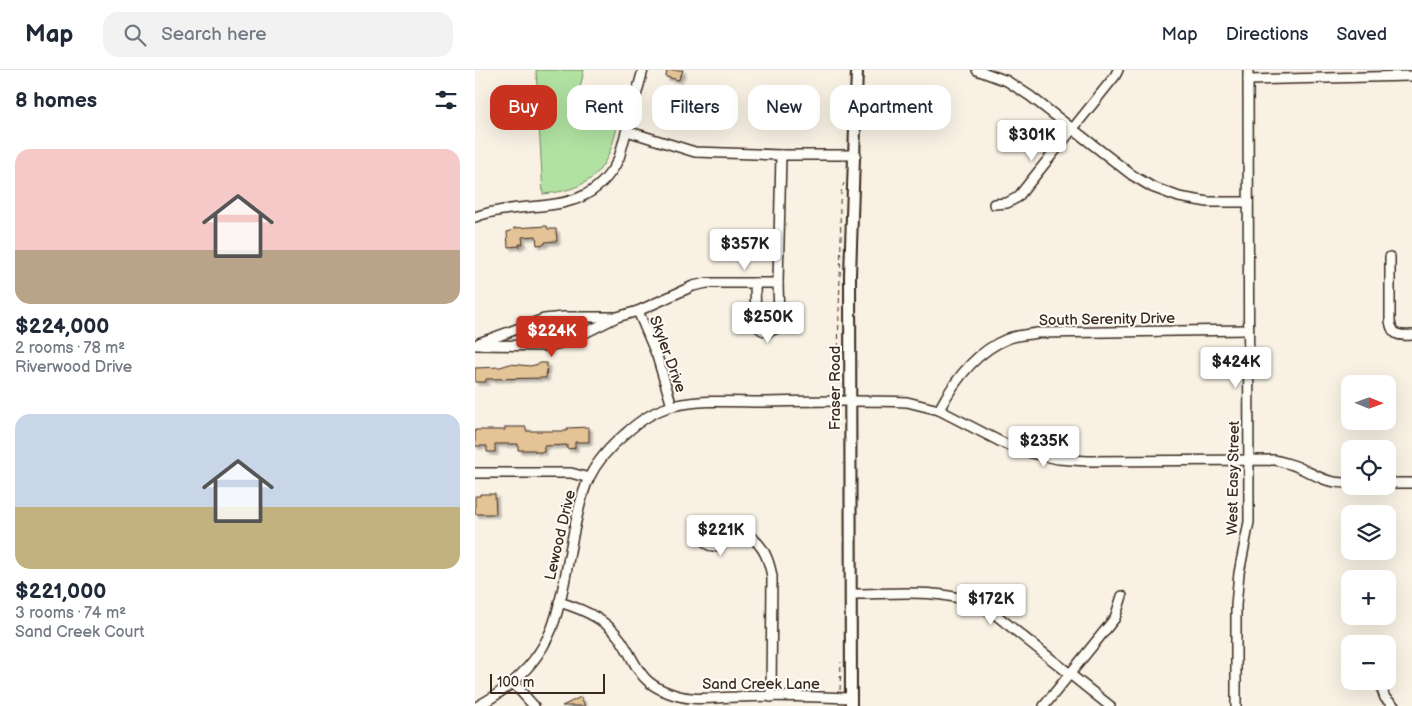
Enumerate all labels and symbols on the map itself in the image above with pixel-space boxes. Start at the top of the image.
pin: $301K [997,119,1067,162]
pin: $357K [710,228,780,271]
pin: $250K [733,302,803,344]
street label: South Serenity Drive [1039,309,1175,330]
street label: Skyler Drive [645,313,690,395]
pin: $224K [517,316,587,358]
street label: Fraser Road [826,346,845,430]
pin: $424K [1201,346,1271,389]
north arrow [1341,375,1396,430]
street label: West Easy Street [1223,420,1244,535]
pin: $235K [1009,426,1079,468]
street label: Lewood Drive [541,488,580,582]
pin: $221K [686,514,756,557]
pin: $172K [956,584,1026,626]
scale bar [490,671,605,694]
street label: Sand Creek Lane [702,675,820,694]

